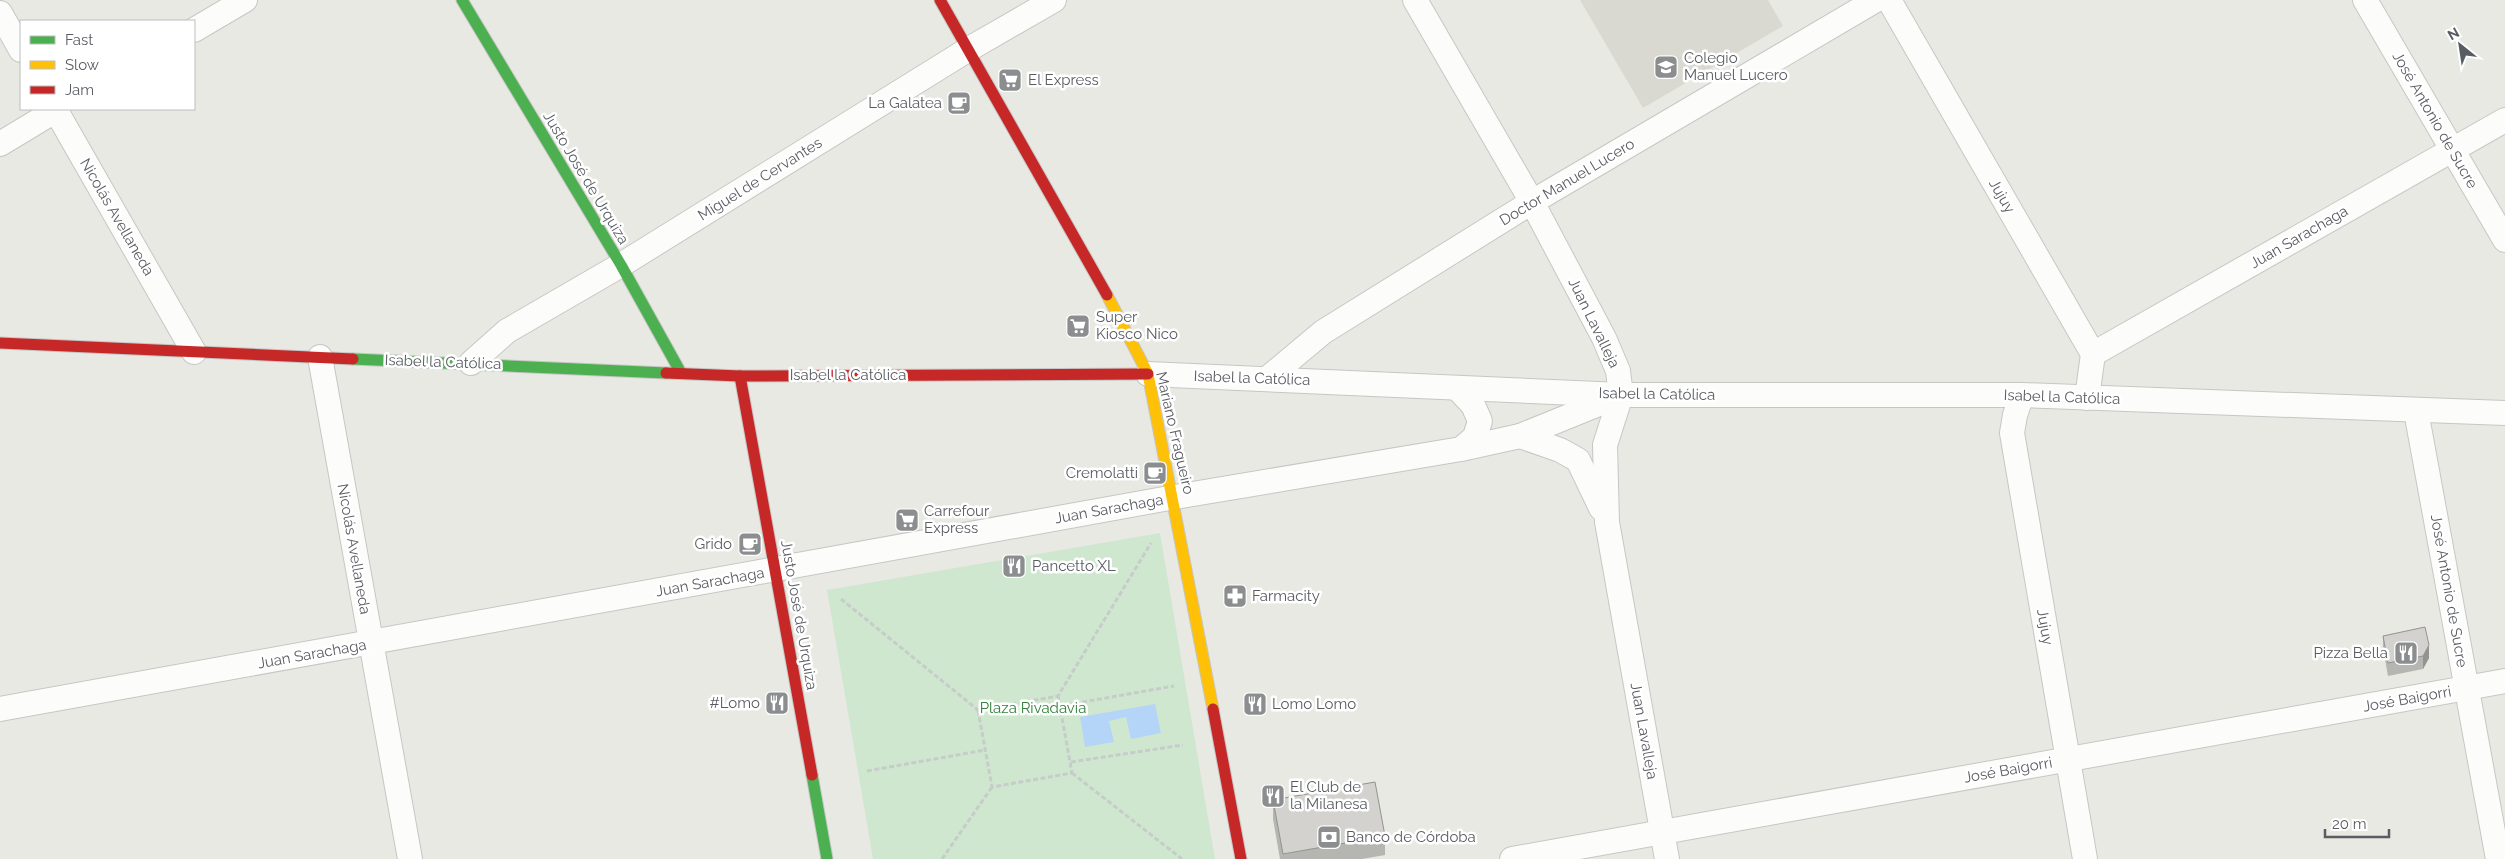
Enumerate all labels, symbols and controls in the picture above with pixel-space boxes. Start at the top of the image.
legend [20,20,195,110]
north arrow [2435,20,2485,70]
text: N [2445,24,2462,43]
text: Fast [65,31,93,49]
street label: José Antonio de Sucre [2388,48,2482,192]
place label: Colegio Manuel Lucero [1684,49,1788,84]
school or university icon: Colegio Manuel Lucero [1653,54,1679,80]
text: Slow [65,56,99,74]
supermarket icon: El Express [997,67,1023,93]
place label: El Express [1028,71,1099,89]
text: Jam [65,81,94,99]
cafe icon: La Galatea [946,90,972,116]
place label: La Galatea [868,94,942,112]
street label: Justo José de Urquiza [539,108,633,248]
street label: Miguel de Cervantes [695,134,825,224]
street label: Doctor Manuel Lucero [1496,135,1638,229]
street label: Nicolás Avellaneda [76,155,158,279]
street label: Jujuy [1985,176,2019,216]
street label: Juan Sarachaga [2247,202,2351,272]
street label: Juan Lavalleja [1564,275,1624,371]
place label: Super Kiosco Nico [1096,308,1178,343]
supermarket icon: Super Kiosco Nico [1065,313,1091,339]
street label: Isabel la Católica [384,351,502,373]
street label: Isabel la Católica [790,366,906,384]
street label: Isabel la Católica [1193,367,1311,389]
street label: Mariano Fragueiro [1152,370,1198,496]
street label: Isabel la Católica [1599,384,1715,404]
street label: Isabel la Católica [2003,386,2121,408]
cafe icon: Cremolatti [1142,460,1168,486]
place label: Cremolatti [1066,464,1138,482]
street label: Nicolás Avellaneda [334,482,374,616]
street label: Juan Sarachaga [1053,491,1165,527]
place label: Carrefour Express [924,502,990,537]
supermarket icon: Carrefour Express [894,507,920,533]
street label: José Antonio de Sucre [2427,513,2471,669]
cafe icon: Grido [737,531,763,557]
place label: Grido [694,535,732,553]
street label: Justo José de Urquiza [777,539,821,691]
restaurant icon: Pancetto XL [1001,553,1027,579]
place label: Pancetto XL [1032,557,1116,575]
street label: Juan Sarachaga [654,564,766,600]
pharmacy icon: Farmacity [1222,583,1248,609]
place label: Farmacity [1252,587,1320,605]
street label: Jujuy [2033,607,2057,647]
street label: Juan Sarachaga [256,636,368,672]
restaurant icon: Pizza Bella [2393,640,2419,666]
place label: Pizza Bella [2314,644,2388,662]
street label: Juan Lavalleja [1627,681,1661,781]
street label: José Baigorri [2361,682,2453,716]
restaurant icon: #Lomo [764,690,790,716]
restaurant icon: Lomo Lomo [1242,691,1268,717]
place label: #Lomo [710,694,760,712]
place label: Lomo Lomo [1272,695,1356,713]
park label: Plaza Rivadavia [980,699,1086,717]
street label: José Baigorri [1962,753,2054,787]
place label: El Club de la Milanesa [1290,778,1368,813]
restaurant icon: El Club de la Milanesa [1260,783,1286,809]
scale bar [2325,806,2389,838]
text: 20 m [2332,815,2367,833]
bank icon: Banco de Córdoba [1316,824,1342,850]
place label: Banco de Córdoba [1346,828,1476,846]

